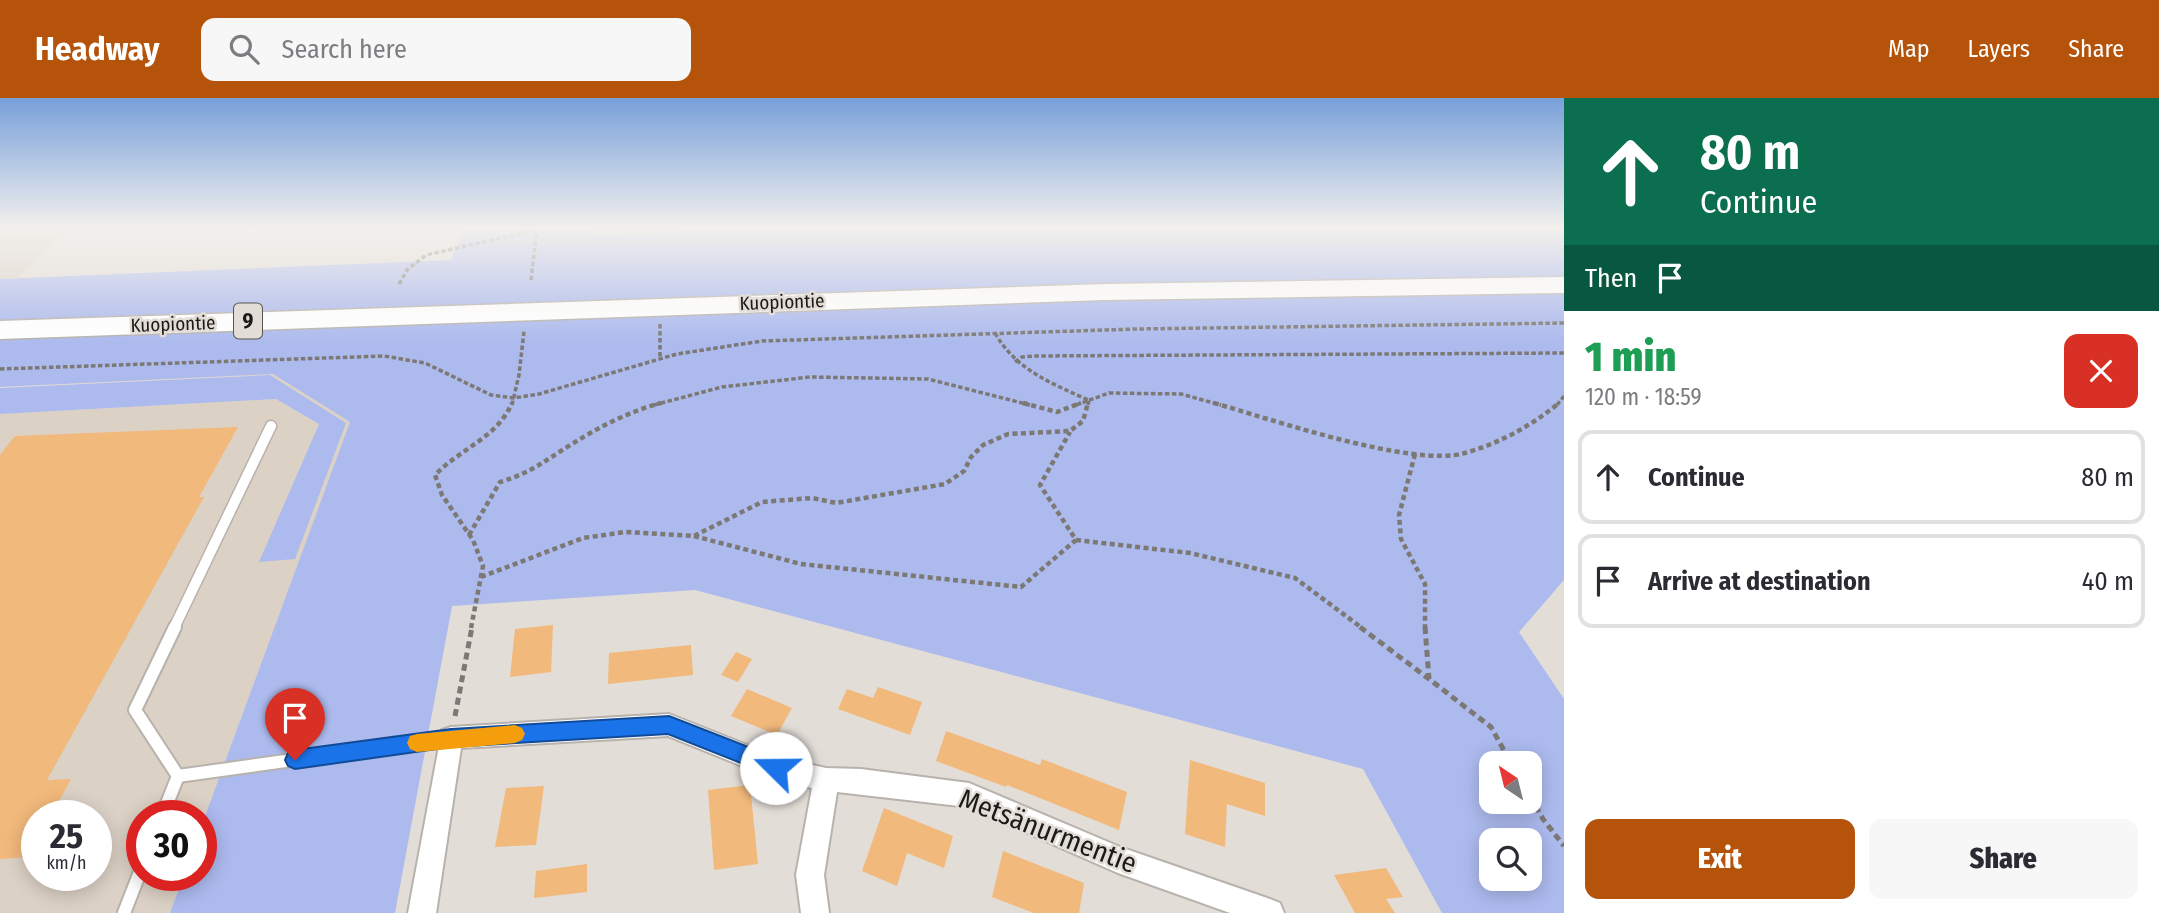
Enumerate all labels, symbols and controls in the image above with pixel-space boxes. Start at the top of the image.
search box [201,18,691,81]
text: Headway [35,29,159,69]
icon: search [225,30,263,68]
text: Search here [281,34,407,65]
text: Map [1888,35,1930,63]
text: Layers [1968,35,2030,63]
text: Share [2068,35,2124,63]
text: 80 m [1700,123,1800,182]
icon: ahead [1585,126,1676,217]
text: Continue [1700,183,1817,221]
icon: arrive [1651,259,1689,297]
text: Then [1585,263,1637,294]
street label: Kuopiontie [739,289,825,315]
road number: 9 [234,304,262,339]
street label: Kuopiontie [130,311,216,337]
text: 1 min [1585,332,1676,382]
button: close [2064,334,2138,408]
text: 120 m · 18:59 [1585,383,1702,411]
icon: ahead [1589,458,1627,496]
text: Continue [1648,462,1745,493]
text: 80 m [2081,462,2134,493]
icon: arrive [1589,562,1627,600]
text: Arrive at destination [1648,566,1871,597]
text: 40 m [2082,566,2134,597]
pin [265,688,325,760]
icon: arrive [276,699,314,737]
position arrow [739,731,813,805]
north arrow [1479,751,1542,814]
map controls [1479,751,1542,891]
street label: Metsänurmentie [954,782,1142,880]
speed limit sign: 30 [126,800,217,891]
text: 25 [50,815,83,857]
button: Exit [1585,819,1855,899]
button: Share [1869,819,2138,899]
button: search [1479,828,1542,891]
text: km/h [46,852,87,874]

